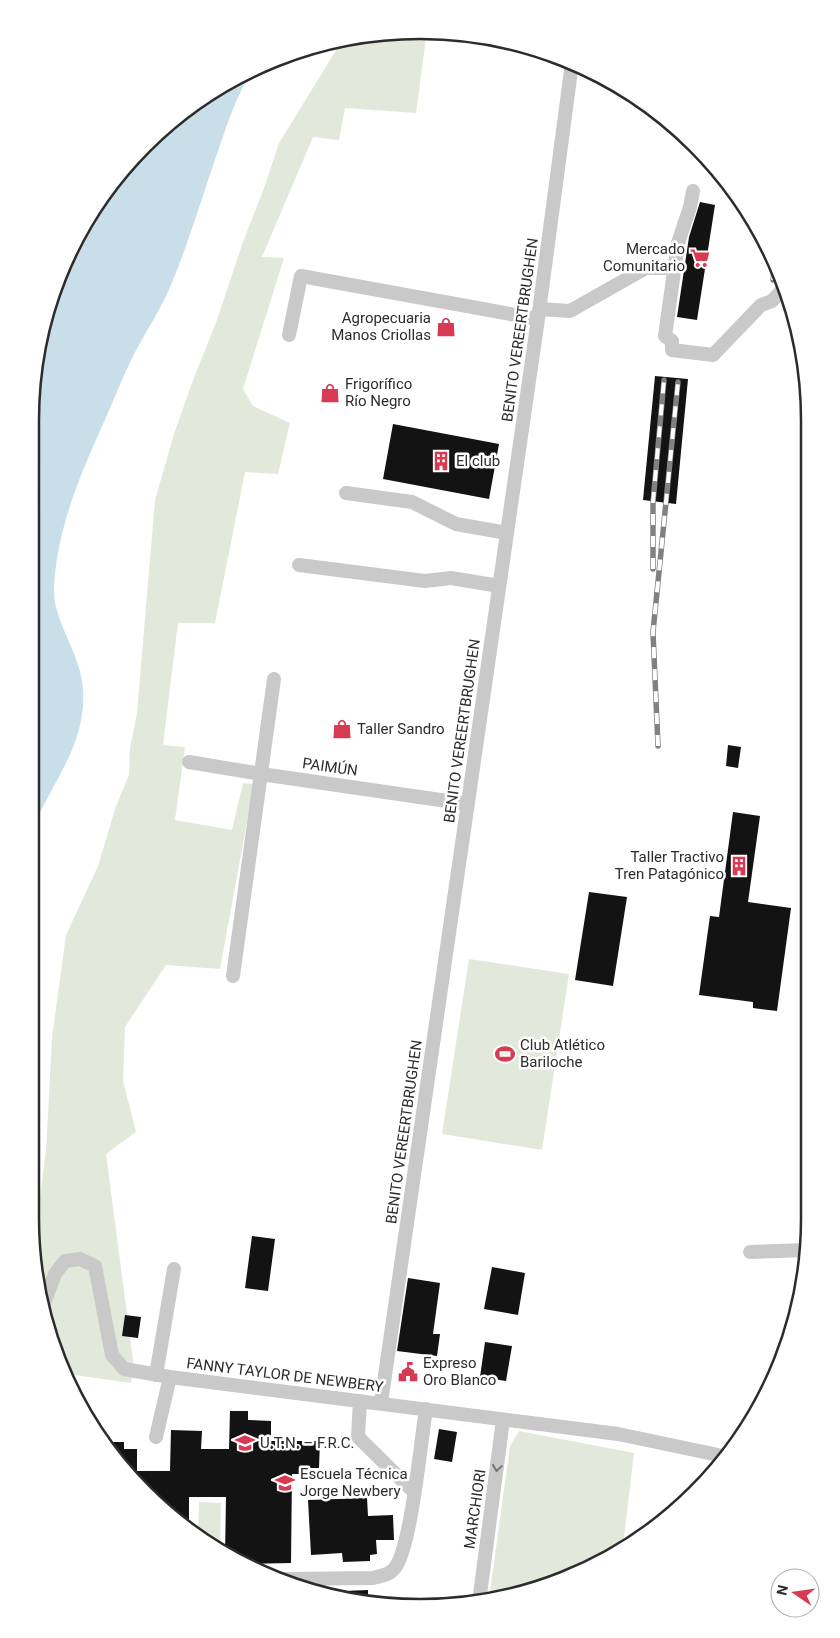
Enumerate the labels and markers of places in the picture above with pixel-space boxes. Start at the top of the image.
place label: Mercado Comunitario [603,240,685,275]
supermarket icon: Mercado Comunitario [689,247,711,269]
place label: Agropecuaria Manos Criollas [331,309,431,344]
shop icon: Agropecuaria Manos Criollas [435,316,457,338]
place label: Frigorífico Río Negro [345,375,412,410]
shop icon: Frigorífico Río Negro [319,382,341,404]
building icon: El club [430,450,452,472]
place label: El club [456,452,500,470]
shop icon: Taller Sandro [331,718,353,740]
place label: Taller Sandro [357,720,445,738]
place label: Taller Tractivo Tren Patagónico [615,848,724,883]
building icon: Taller Tractivo Tren Patagónico [728,855,750,877]
place label: Club Atlético Bariloche [520,1036,605,1071]
sports icon: Club Atlético Bariloche [494,1043,516,1065]
place label: Expreso Oro Blanco [423,1354,496,1389]
public building icon: Expreso Oro Blanco [397,1361,419,1383]
school or university icon: U.T.N. – F.R.C. [234,1432,256,1454]
place label: U.T.N. – F.R.C. [260,1434,354,1452]
place label: Escuela Técnica Jorge Newbery [300,1465,408,1500]
school or university icon: Escuela Técnica Jorge Newbery [274,1472,296,1494]

